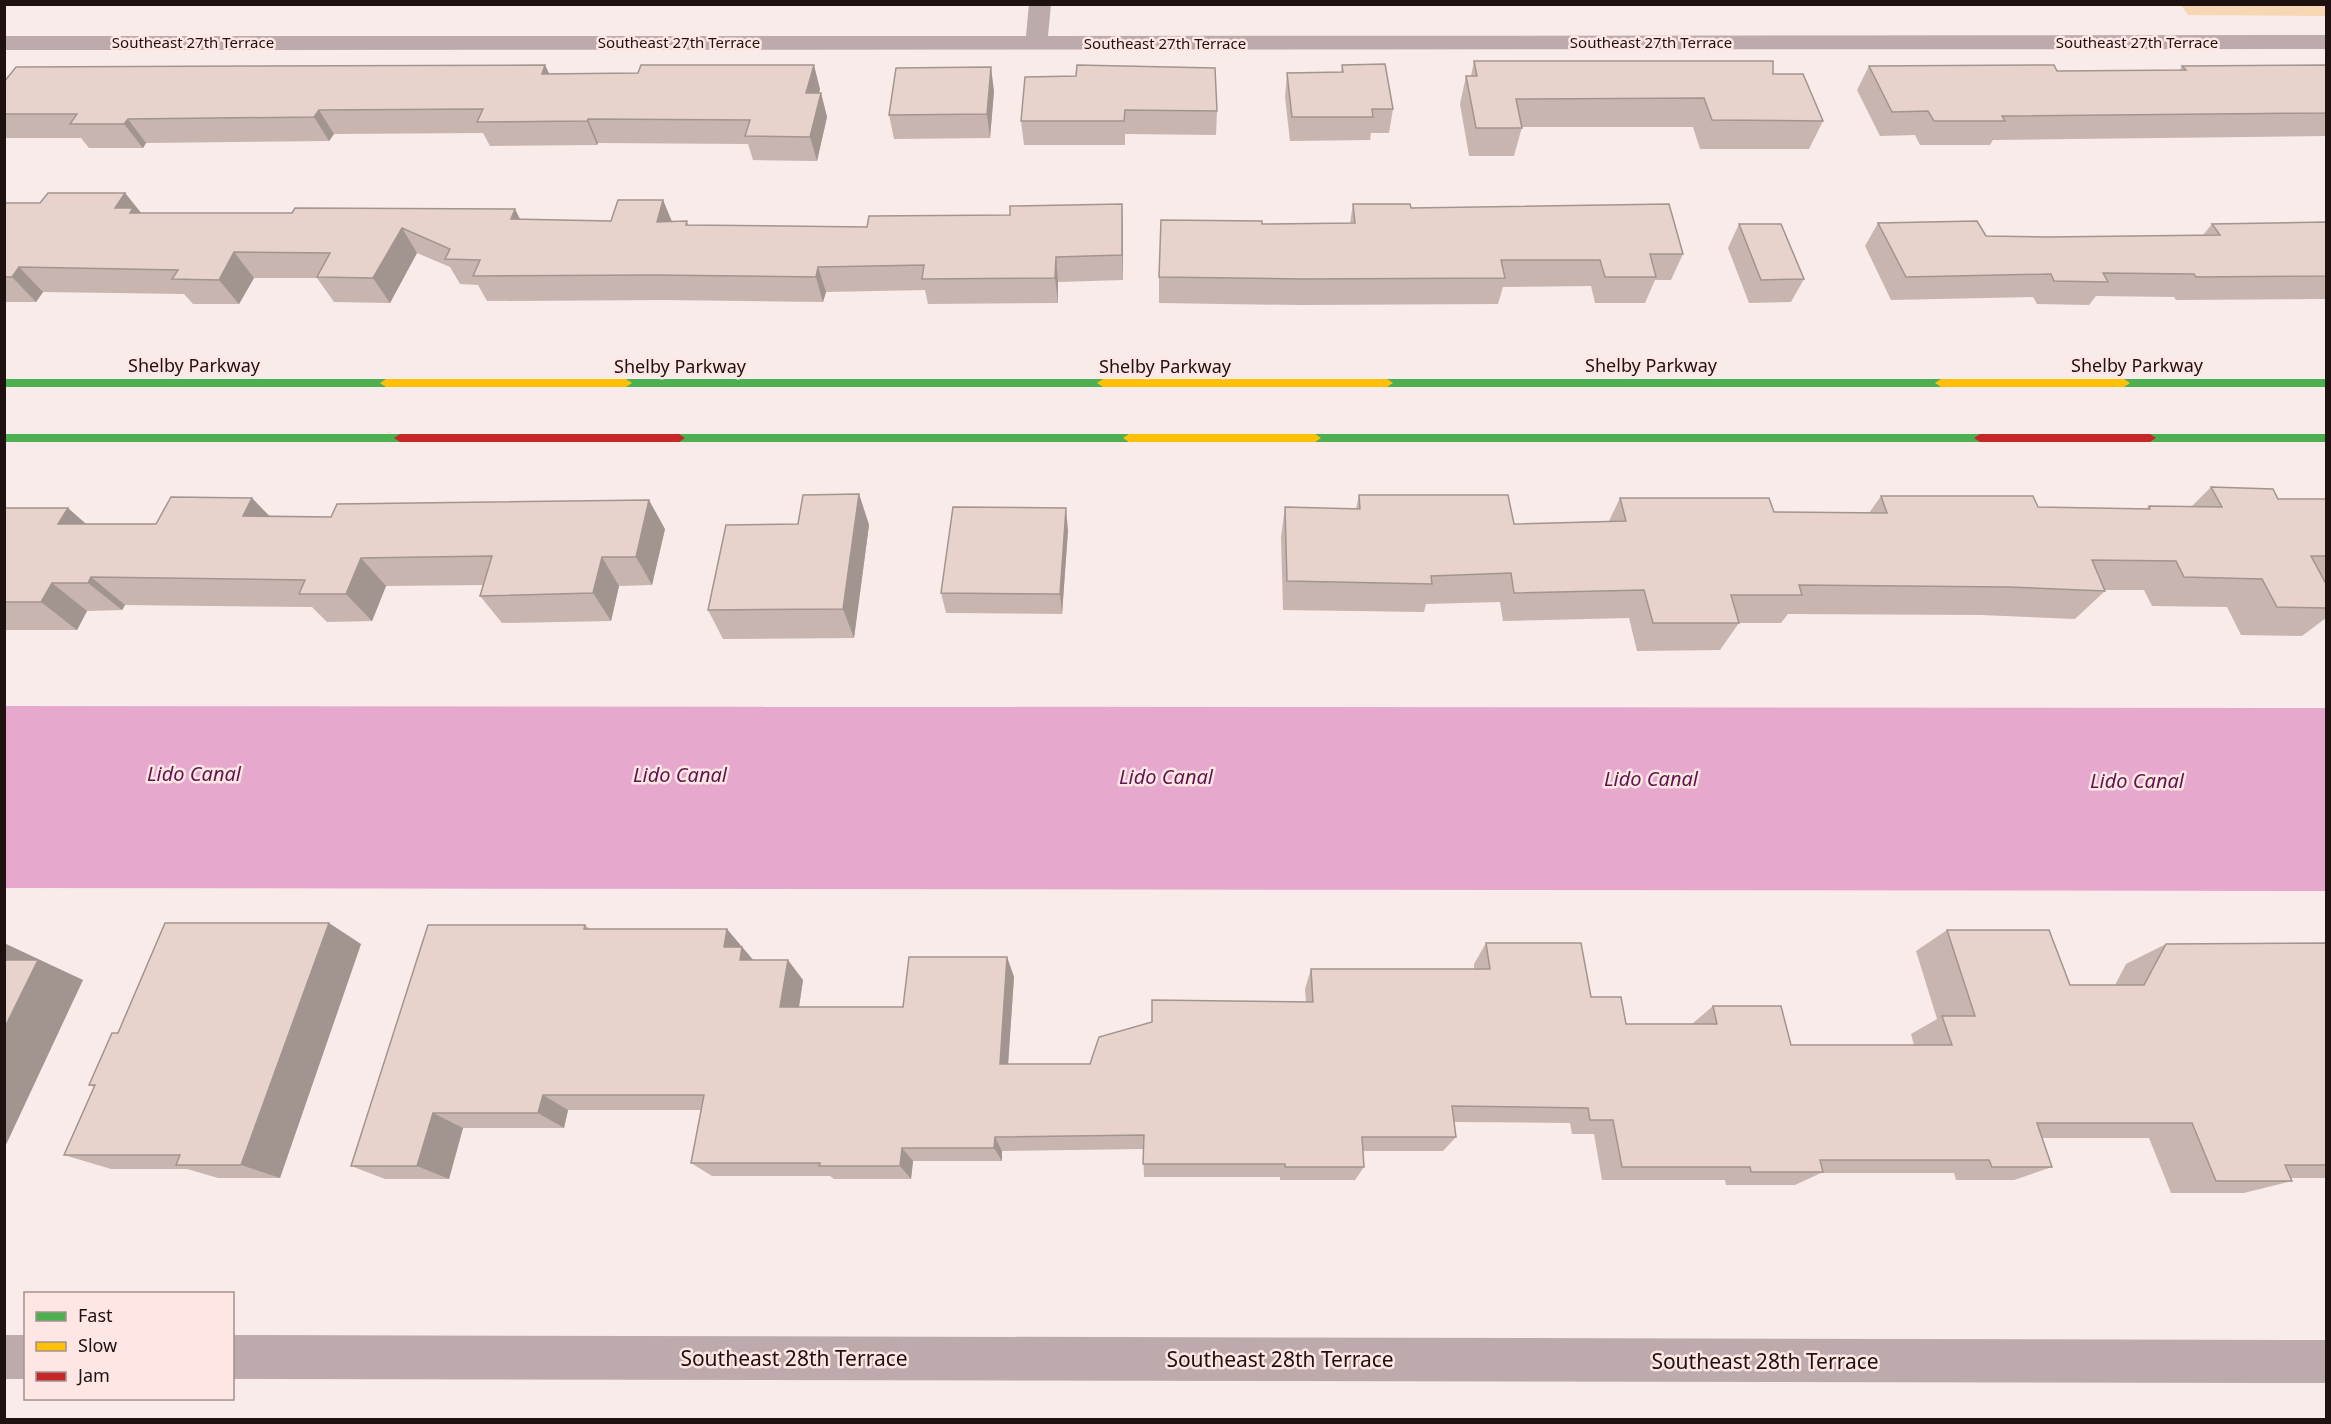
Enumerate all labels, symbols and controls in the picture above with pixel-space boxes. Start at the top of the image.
street label: Southeast 27th Terrace [112,32,274,52]
street label: Southeast 27th Terrace [598,32,760,52]
street label: Southeast 27th Terrace [1570,32,1732,52]
street label: Southeast 27th Terrace [2056,32,2218,52]
street label: Southeast 27th Terrace [1084,33,1246,53]
street label: Shelby Parkway [128,353,261,377]
street label: Shelby Parkway [1585,353,1718,377]
street label: Shelby Parkway [2071,353,2204,377]
street label: Shelby Parkway [614,354,747,378]
street label: Shelby Parkway [1099,354,1232,378]
water label: Lido Canal [147,760,242,787]
water label: Lido Canal [633,761,728,788]
water label: Lido Canal [1119,763,1214,790]
water label: Lido Canal [1604,765,1699,792]
water label: Lido Canal [2090,767,2185,794]
legend [24,1292,234,1400]
text: Fast [78,1303,113,1327]
text: Slow [78,1333,117,1357]
street label: Southeast 28th Terrace [680,1344,908,1372]
street label: Southeast 28th Terrace [1166,1345,1394,1373]
street label: Southeast 28th Terrace [1651,1347,1879,1375]
text: Jam [76,1363,110,1387]

